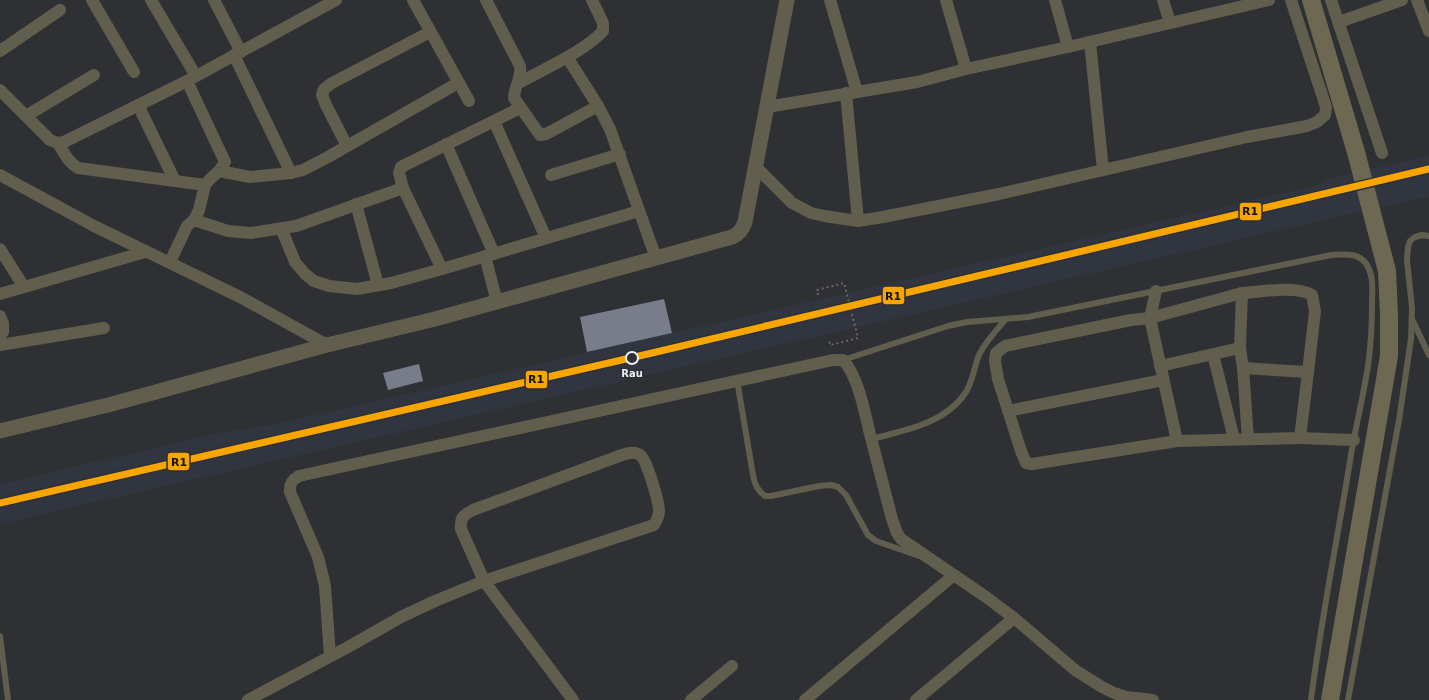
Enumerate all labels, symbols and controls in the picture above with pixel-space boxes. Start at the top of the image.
line badge: R1 [1239,202,1262,221]
text: R1 [1242,205,1258,218]
line badge: R1 [882,286,905,305]
text: R1 [885,290,901,303]
marker: Rau [625,351,639,365]
place label: Rau [621,368,643,379]
line badge: R1 [525,370,548,389]
text: R1 [528,373,544,386]
line badge: R1 [167,452,190,471]
text: R1 [171,456,187,469]

